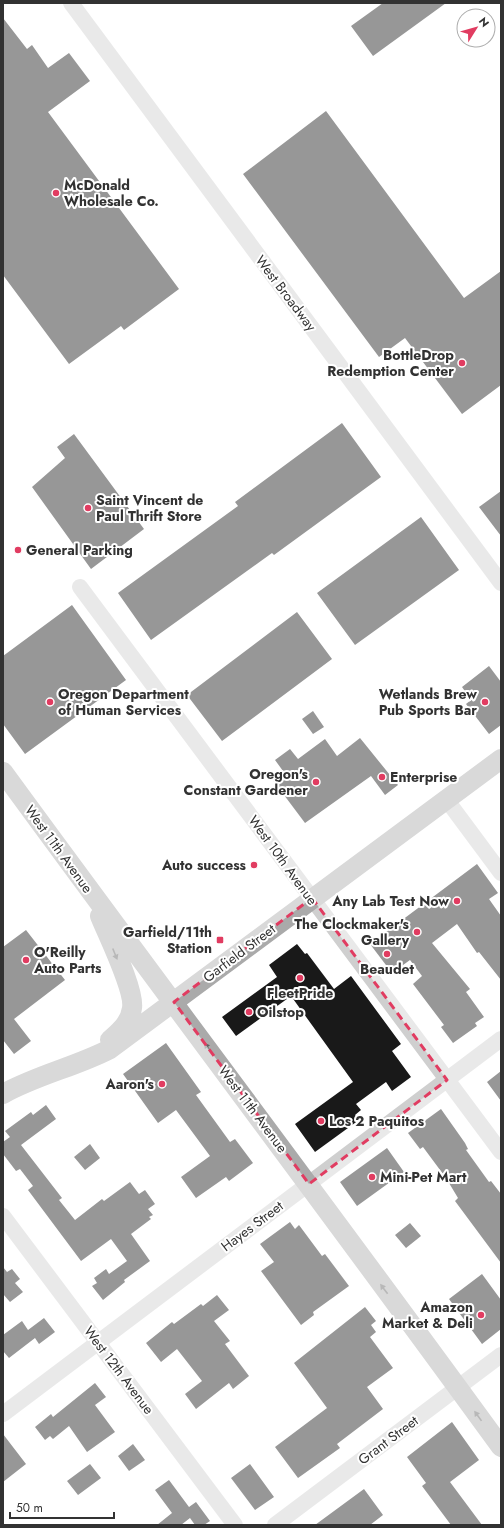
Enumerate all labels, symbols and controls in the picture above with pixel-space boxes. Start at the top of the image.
north arrow [456,8,496,48]
text: N [475,14,493,30]
place label: McDonald Wholesale Co. [64,175,159,211]
marker: McDonald Wholesale Co. [51,188,61,198]
street label: West Broadway [251,251,322,336]
place label: BottleDrop Redemption Center [327,345,454,381]
marker: BottleDrop Redemption Center [457,358,467,368]
place label: Saint Vincent de Paul Thrift Store [96,490,203,526]
marker: Saint Vincent de Paul Thrift Store [83,503,93,513]
place label: General Parking [26,540,133,560]
marker: General Parking [13,545,23,555]
place label: Oregon Department of Human Services [58,684,189,720]
place label: Wetlands Brew Pub Sports Bar [379,684,477,720]
marker: Oregon Department of Human Services [45,697,55,707]
marker: Wetlands Brew Pub Sports Bar [480,697,490,707]
place label: Oregon's Constant Gardener [184,764,309,800]
place label: Enterprise [390,767,457,787]
marker: Enterprise [377,772,387,782]
marker: Oregon's Constant Gardener [311,777,321,787]
street label: West 11th Avenue [20,801,98,897]
street label: West 10th Avenue [244,811,322,909]
place label: Auto success [161,855,247,875]
marker: Auto success [249,860,259,870]
place label: Any Lab Test Now [331,891,449,911]
marker: Any Lab Test Now [452,896,462,906]
place label: The Clockmaker's Gallery [294,914,410,950]
street label: Garfield Street [199,919,280,987]
place label: Garfield/11th Station [123,922,212,958]
marker: The Clockmaker's Gallery [412,927,422,937]
marker: Garfield/11th Station [215,935,225,945]
place label: O'Reilly Auto Parts [33,942,102,978]
one-way arrow [113,949,119,961]
marker: Beaudet [382,949,392,959]
marker: O'Reilly Auto Parts [21,955,31,965]
place label: Beaudet [360,959,415,979]
marker: FleetPride [295,973,305,983]
place label: FleetPride [267,983,333,1003]
place label: Oilstop [257,1002,304,1022]
marker: Oilstop [244,1007,254,1017]
one-way arrow [204,1043,212,1054]
street label: West 11th Avenue [214,1061,292,1157]
place label: Aaron's [104,1074,155,1094]
marker: Aaron's [157,1079,167,1089]
place label: Los 2 Paquitos [329,1111,425,1131]
marker: Los 2 Paquitos [316,1116,326,1126]
place label: Mini-Pet Mart [380,1167,467,1187]
marker: Mini-Pet Mart [367,1172,377,1182]
street label: Hayes Street [217,1196,288,1256]
one-way arrow [380,1283,388,1294]
place label: Amazon Market & Deli [382,1297,473,1333]
marker: Amazon Market & Deli [476,1310,486,1320]
street label: West 12th Avenue [79,1322,159,1418]
street label: Grant Street [354,1410,423,1469]
one-way arrow [474,1410,482,1421]
scale bar [10,1494,114,1520]
text: 50 m [16,1499,43,1517]

